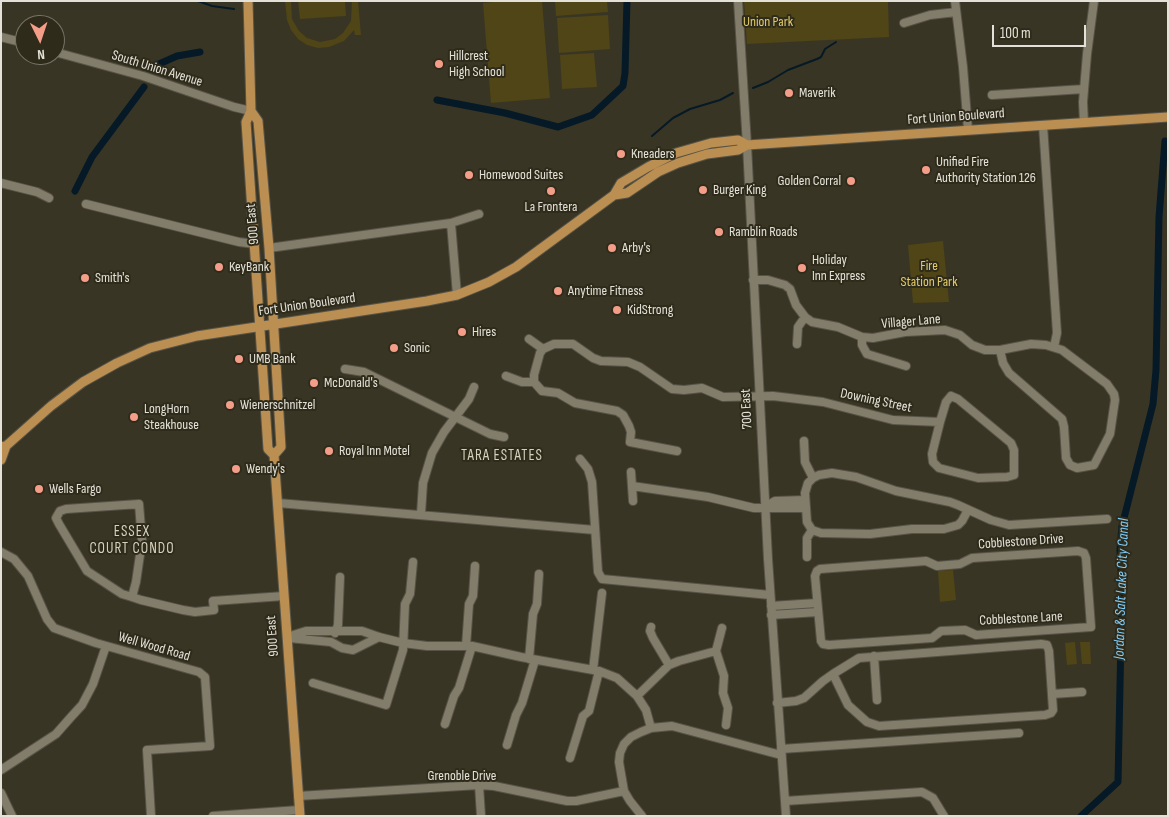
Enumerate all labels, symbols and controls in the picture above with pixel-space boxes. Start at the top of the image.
park label: Union Park [743,14,793,30]
north arrow [15,15,65,65]
scale bar [994,15,1088,47]
text: 100 m [1000,24,1031,43]
text: N [37,46,45,63]
street label: South Union Avenue [110,47,204,91]
place label: Hillcrest High School [449,48,504,80]
marker: Hillcrest High School [433,58,445,70]
place label: Maverik [799,85,836,101]
marker: Maverik [783,87,795,99]
street label: Fort Union Boulevard [907,105,1005,129]
place label: Kneaders [631,146,675,162]
marker: Kneaders [615,148,627,160]
place label: Unified Fire Authority Station 126 [936,154,1036,186]
marker: Unified Fire Authority Station 126 [920,164,932,176]
place label: Homewood Suites [479,167,563,183]
marker: Homewood Suites [463,169,475,181]
place label: Golden Corral [778,173,841,189]
marker: Golden Corral [845,175,857,187]
place label: Burger King [713,182,767,198]
marker: Burger King [697,184,709,196]
marker: La Frontera [545,185,557,197]
place label: La Frontera [525,199,577,215]
street label: 900 East [243,203,263,245]
place label: Ramblin Roads [729,224,798,240]
marker: Ramblin Roads [713,226,725,238]
place label: Arby's [622,240,651,256]
marker: Arby's [606,242,618,254]
place label: Holiday Inn Express [812,252,865,284]
park label: Fire Station Park [901,258,957,290]
place label: KeyBank [229,259,269,275]
marker: KeyBank [213,261,225,273]
marker: Holiday Inn Express [796,262,808,274]
place label: Smith's [95,270,130,286]
marker: Smith's [79,272,91,284]
place label: Anytime Fitness [568,283,643,299]
marker: Anytime Fitness [552,285,564,297]
street label: Fort Union Boulevard [258,290,356,320]
place label: KidStrong [627,302,673,318]
marker: KidStrong [611,304,623,316]
street label: Villager Lane [881,311,941,333]
place label: Hires [472,324,496,340]
marker: Hires [456,326,468,338]
place label: Sonic [404,340,430,356]
marker: Sonic [388,342,400,354]
place label: UMB Bank [249,351,296,367]
marker: UMB Bank [233,353,245,365]
place label: McDonald's [324,375,378,391]
marker: McDonald's [308,377,320,389]
street label: Downing Street [839,385,913,417]
street label: 700 East [738,388,756,430]
place label: Wienerschnitzel [240,397,315,413]
marker: Wienerschnitzel [224,399,236,411]
place label: LongHorn Steakhouse [144,401,199,434]
marker: LongHorn Steakhouse [128,411,140,423]
place label: Royal Inn Motel [339,443,410,459]
marker: Royal Inn Motel [323,445,335,457]
district label: TARA ESTATES [460,447,544,465]
place label: Wendy's [246,461,285,477]
marker: Wendy's [230,463,242,475]
place label: Wells Fargo [49,481,101,497]
marker: Wells Fargo [33,483,45,495]
water label: Jordan & Salt Lake City Canal [1111,518,1133,660]
district label: ESSEX COURT CONDO [88,523,176,558]
street label: Cobblestone Drive [978,531,1064,553]
street label: Cobblestone Lane [979,608,1063,630]
street label: 900 East [263,615,283,657]
street label: Well Wood Road [116,629,192,665]
street label: Grenoble Drive [428,768,496,784]

